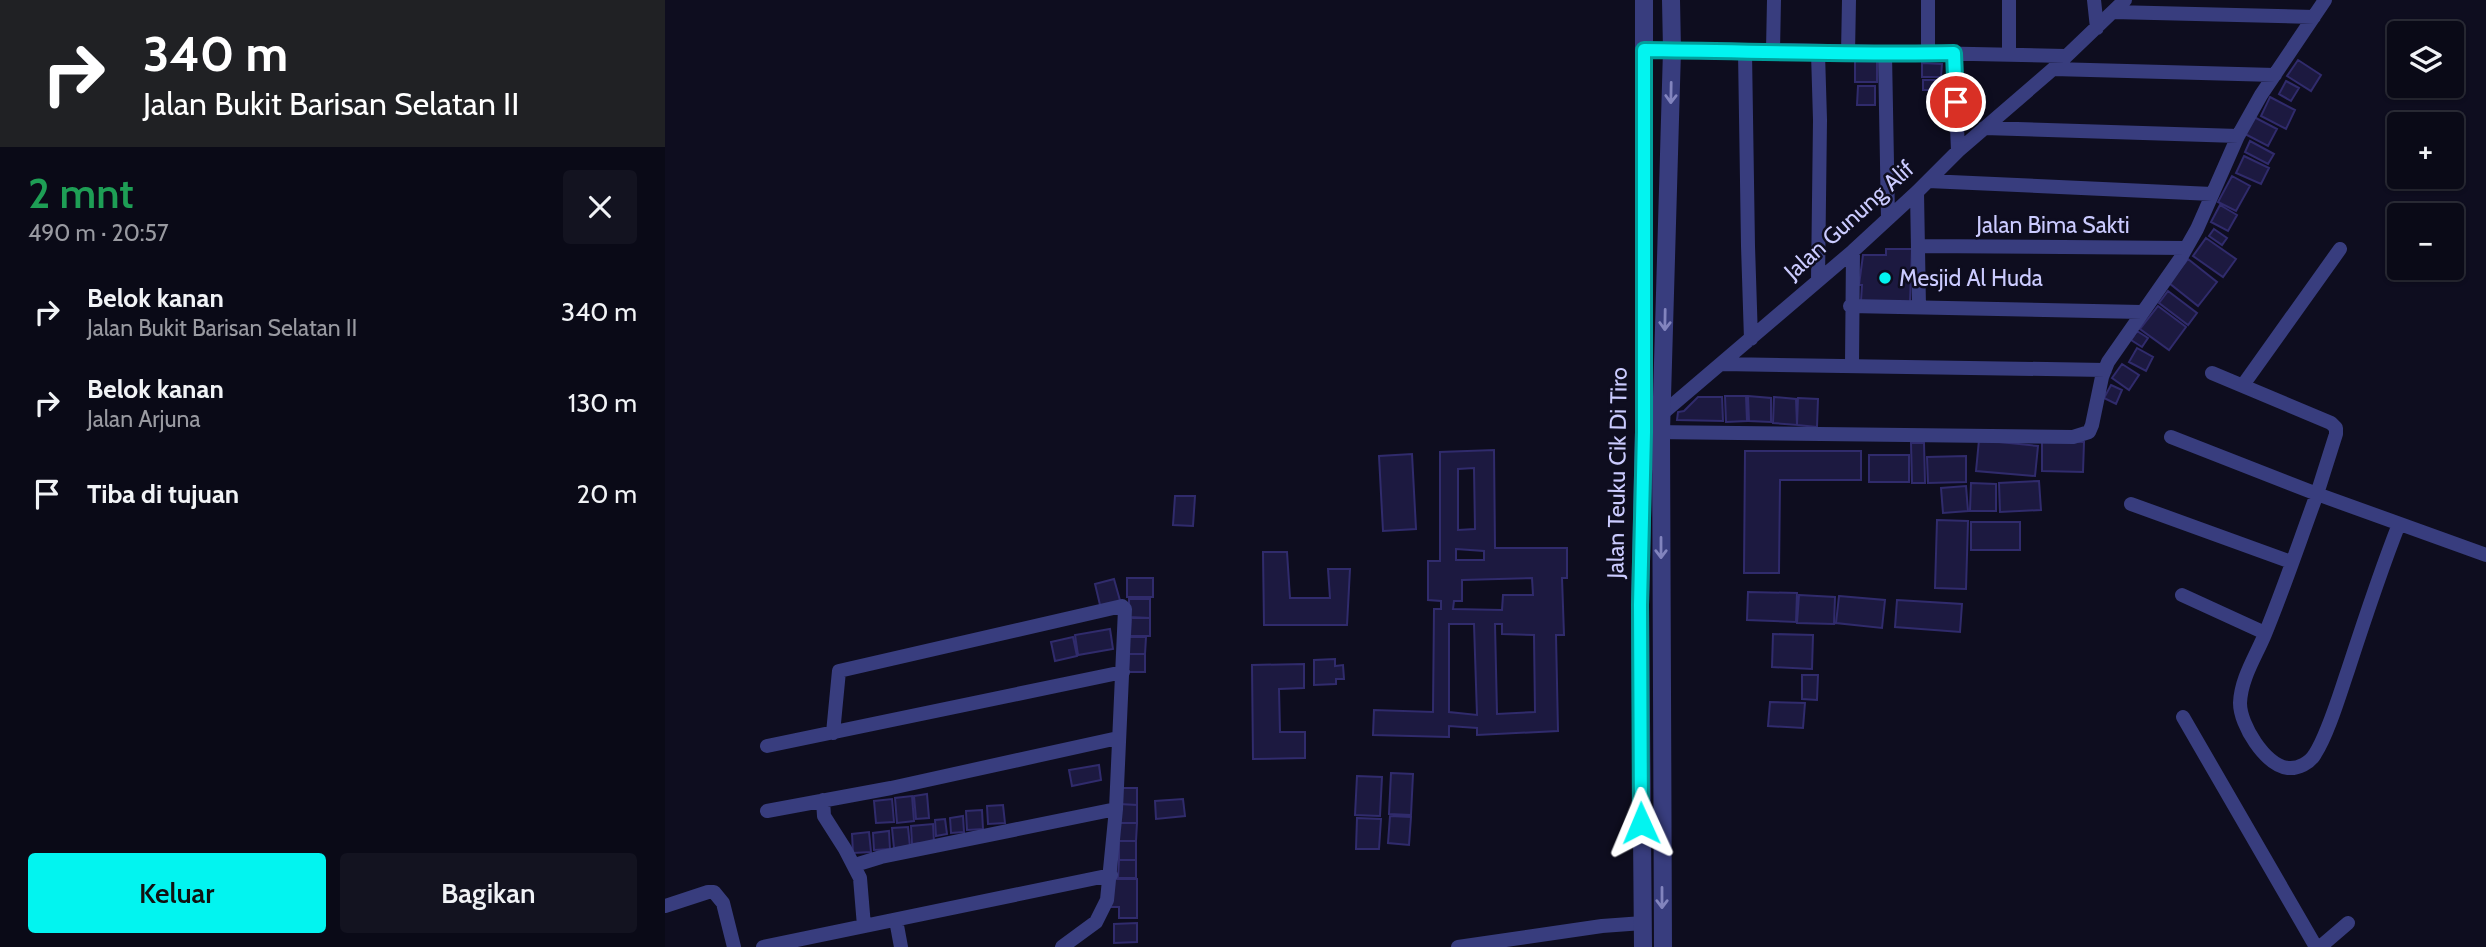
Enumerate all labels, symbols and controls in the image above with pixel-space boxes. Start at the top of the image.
map controls [2387,21,2464,280]
button: layers [2387,21,2464,98]
text: 340 m [143,24,288,83]
icon: right [28,28,119,119]
pin [1926,72,1986,132]
one-way arrow [1664,81,1677,104]
icon: arrive [1937,83,1975,121]
text: Jalan Bukit Barisan Selatan II [143,84,519,123]
button: + [2387,112,2464,189]
street label: Jalan Gunung Alif [1778,154,1920,286]
text: 2 mnt [28,167,134,219]
button: close [563,170,637,244]
button: − [2387,203,2464,280]
street label: Jalan Bima Sakti [1975,211,2130,239]
text: 490 m · 20:57 [28,219,168,247]
place label: Mesjid Al Huda [1899,264,2043,292]
marker: Mesjid Al Huda [1877,270,1893,286]
text: Belok kanan [87,282,224,314]
icon: right [28,293,66,331]
text: 340 m [561,296,637,328]
one-way arrow [1658,308,1672,331]
text: Jalan Bukit Barisan Selatan II [87,314,357,342]
street label: Jalan Teuku Cik Di Tiro [1601,367,1633,580]
text: Belok kanan [87,373,224,405]
icon: right [28,384,66,422]
text: 130 m [568,387,637,419]
text: Jalan Arjuna [87,405,200,433]
icon: arrive [28,475,66,513]
text: Tiba di tujuan [87,478,239,510]
text: 20 m [577,478,637,510]
one-way arrow [1654,536,1668,559]
position arrow [1604,786,1678,860]
button: Keluar [28,853,326,933]
button: Bagikan [340,853,637,933]
one-way arrow [1655,886,1669,909]

